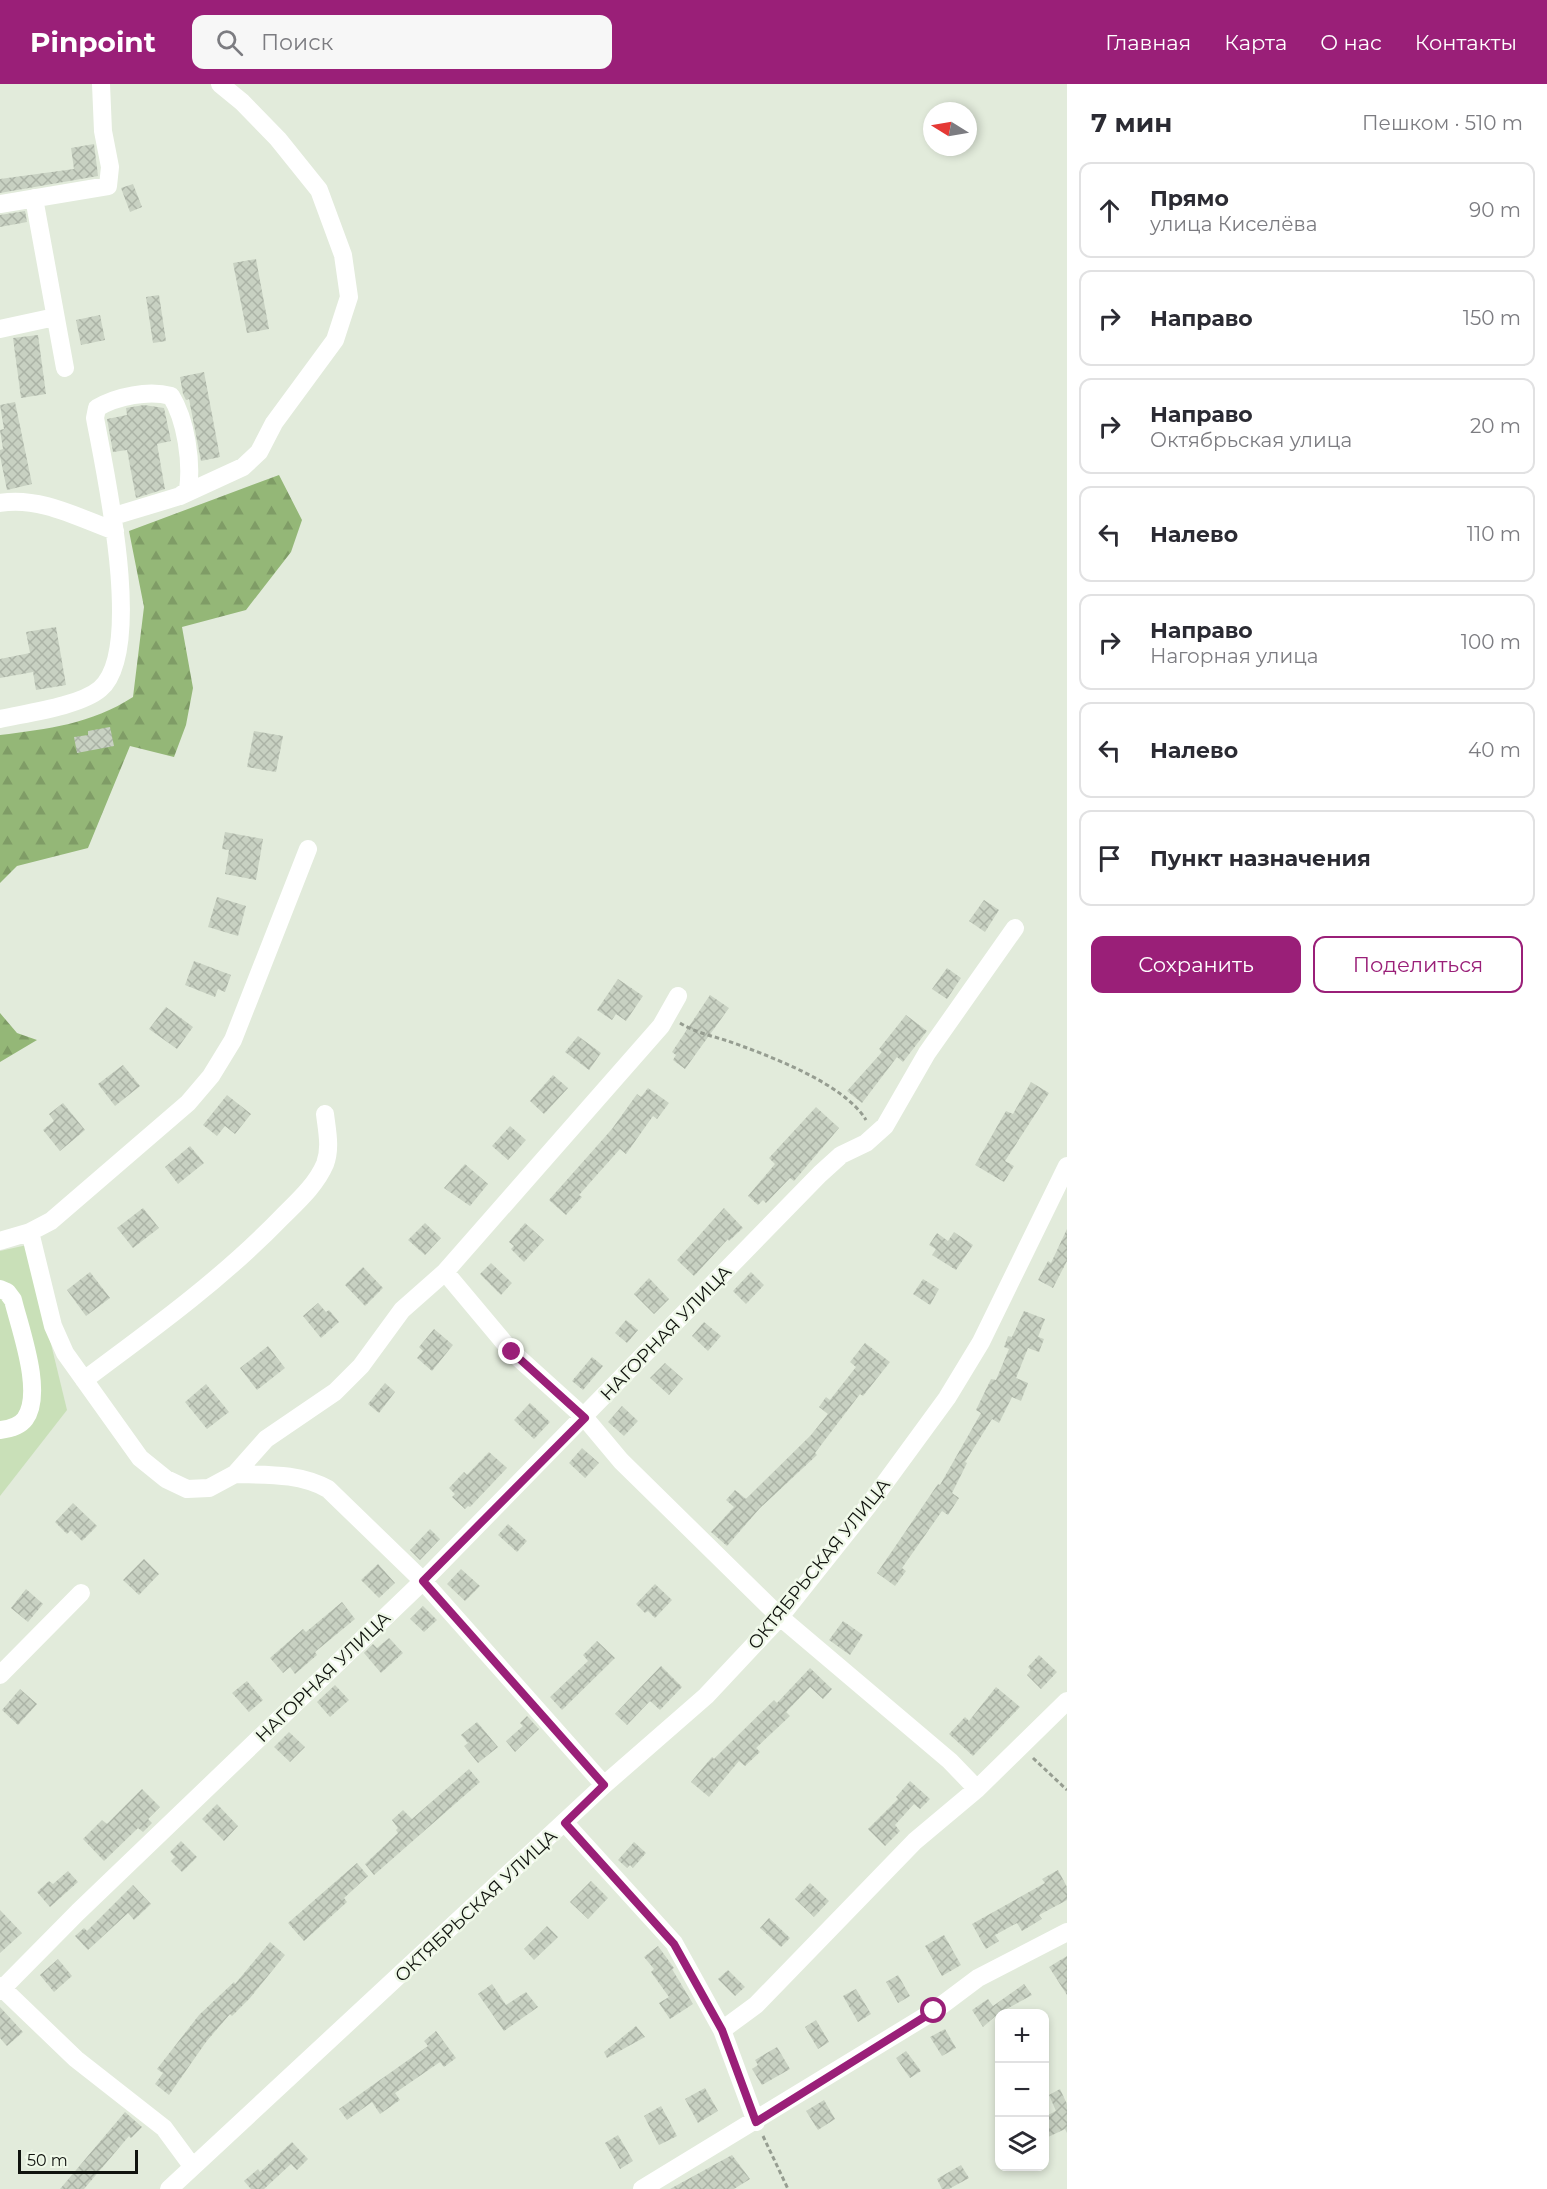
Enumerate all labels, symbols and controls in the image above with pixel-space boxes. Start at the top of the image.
search box [192,15,612,69]
text: Pinpoint [30,25,156,59]
icon: search [213,26,246,59]
text: Поиск [261,29,333,56]
text: Главная [1105,30,1191,55]
text: Карта [1224,30,1287,55]
text: О нас [1320,30,1382,55]
text: Контакты [1415,30,1517,55]
north arrow [923,102,977,156]
text: 7 мин [1091,107,1172,139]
text: Пешком · 510 m [1362,111,1523,135]
text: Прямо [1150,185,1229,212]
icon: ahead [1093,194,1126,227]
text: 90 m [1469,198,1521,222]
text: улица Киселёва [1150,212,1317,236]
icon: right [1093,302,1126,335]
text: Направо [1150,305,1253,332]
text: 150 m [1463,306,1521,330]
text: Направо [1150,401,1253,428]
icon: right [1093,410,1126,443]
text: 20 m [1470,414,1521,438]
text: Октябрьская улица [1150,428,1352,452]
icon: left [1093,518,1126,551]
text: Налево [1150,521,1238,548]
text: 110 m [1467,522,1521,546]
text: Направо [1150,617,1253,644]
icon: right [1093,626,1126,659]
text: 100 m [1461,630,1521,654]
text: Нагорная улица [1150,644,1319,668]
icon: left [1093,734,1126,767]
text: Налево [1150,737,1238,764]
text: 40 m [1468,738,1521,762]
icon: arrive [1093,842,1126,875]
text: Пункт назначения [1150,845,1371,872]
button: Сохранить [1091,936,1301,993]
button: Поделиться [1313,936,1523,993]
street label: НАГОРНАЯ УЛИЦА [596,1260,737,1405]
route end [498,1338,524,1364]
street label: ОКТЯБРЬСКАЯ УЛИЦА [743,1474,895,1654]
street label: НАГОРНАЯ УЛИЦА [251,1606,396,1747]
street label: ОКТЯБРЬСКАЯ УЛИЦА [390,1825,562,1987]
route start [920,1997,946,2023]
map controls [995,2009,1049,2171]
button: + [995,2009,1049,2063]
button: − [995,2063,1049,2117]
button: layers [995,2117,1049,2171]
scale bar [18,2147,138,2174]
text: 50 m [27,2151,68,2170]

